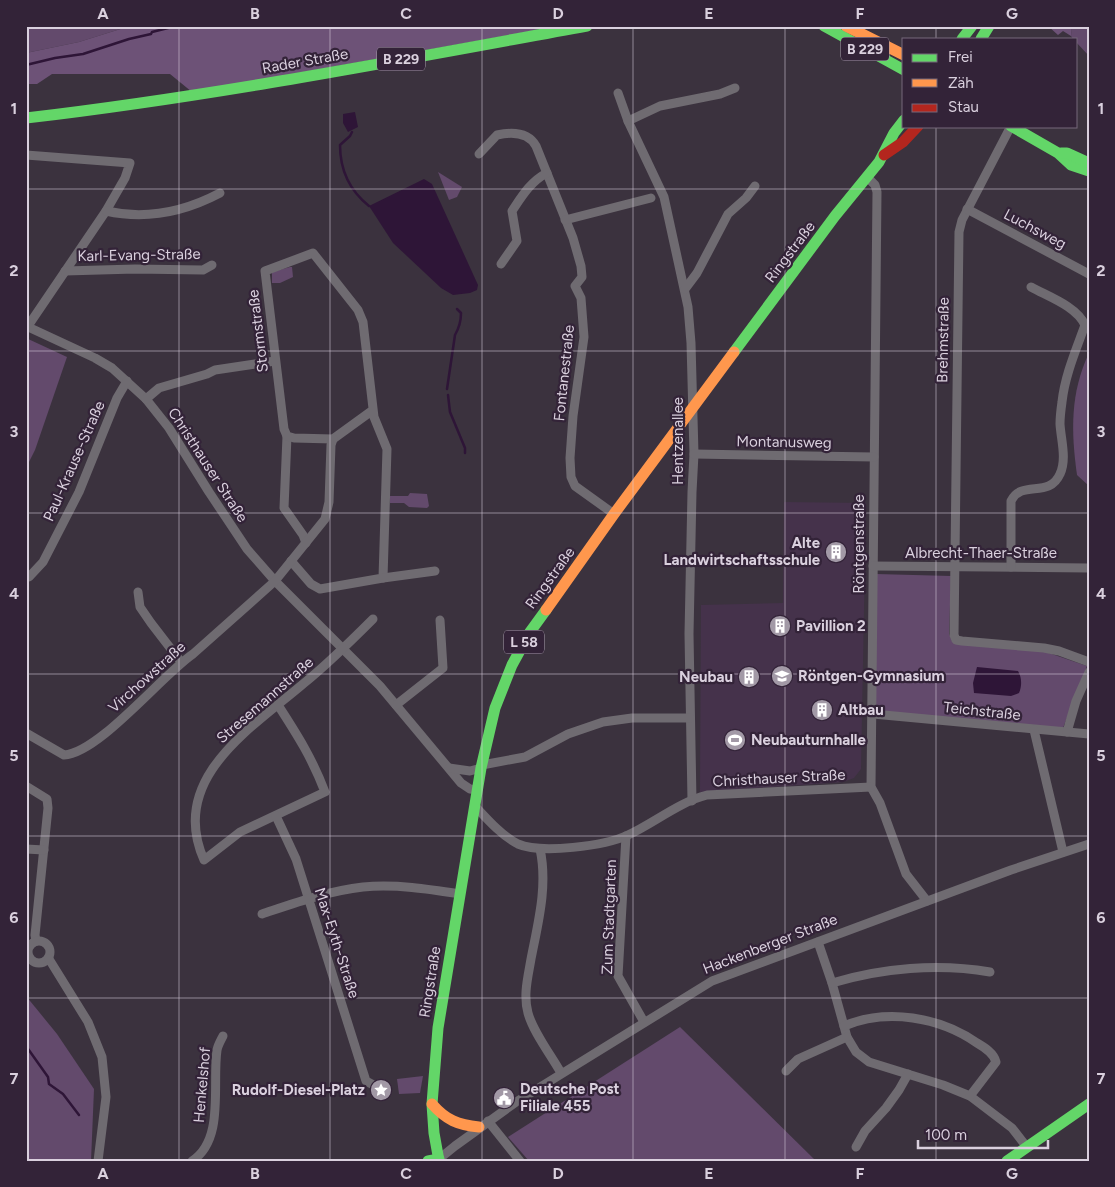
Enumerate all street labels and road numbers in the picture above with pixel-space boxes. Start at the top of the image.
road number: B 229 [841,38,889,61]
street label: Rader Straße [261,45,349,77]
road number: B 229 [377,48,425,70]
street label: Luchsweg [1001,205,1069,253]
street label: Ringstraße [761,218,819,286]
street label: Karl-Evang-Straße [77,245,201,265]
street label: Stormstraße [244,289,272,373]
street label: Brehmstraße [933,297,953,383]
street label: Fontanestraße [550,324,578,422]
street label: Hentzenallee [669,397,687,485]
street label: Paul-Krause-Straße [39,398,109,524]
street label: Christhauser Straße [164,404,252,526]
street label: Montanusweg [736,432,832,452]
street label: Röntgenstraße [850,494,868,594]
street label: Ringstraße [522,544,578,612]
street label: Albrecht-Thaer-Straße [905,544,1057,562]
road number: L 58 [504,630,544,654]
street label: Virchowstraße [105,638,189,716]
street label: Stresemannstraße [213,653,317,747]
street label: Teichstraße [942,698,1022,724]
street label: Christhauser Straße [712,766,846,790]
street label: Zum Stadtgarten [598,859,620,975]
street label: Max-Eyth-Straße [311,886,363,1000]
street label: Hackenberger Straße [700,910,840,978]
street label: Ringstraße [415,945,445,1019]
street label: Henkelshof [190,1046,214,1124]

